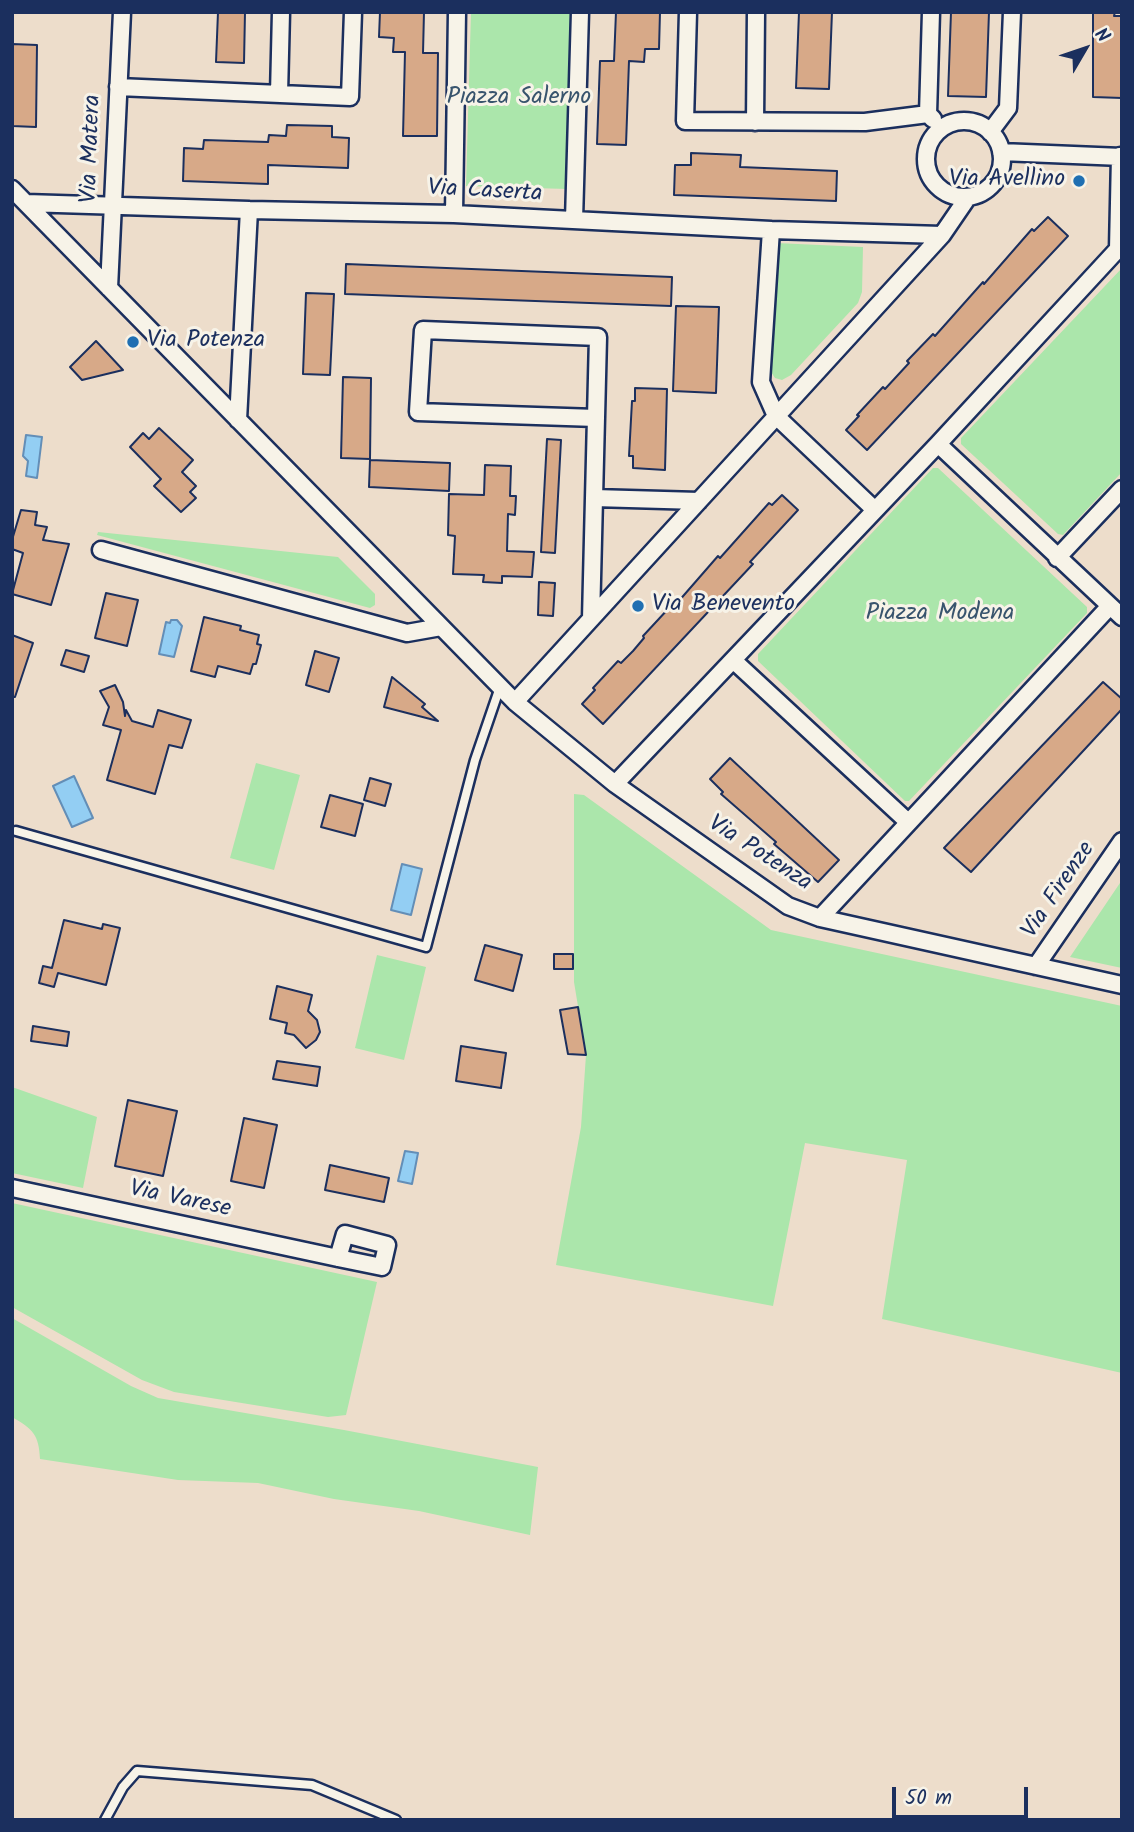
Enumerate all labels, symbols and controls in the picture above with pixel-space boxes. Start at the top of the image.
north arrow [1050,14,1120,84]
text: N [1086,22,1117,50]
park label: Piazza Salerno [447,85,591,113]
street label: Via Matera [77,94,109,204]
place label: Via Avellino [949,167,1065,195]
marker: Via Avellino [1071,173,1087,189]
street label: Via Caserta [427,176,543,210]
place label: Via Potenza [147,328,265,356]
marker: Via Potenza [125,334,141,350]
place label: Via Benevento [652,592,795,620]
marker: Via Benevento [630,598,646,614]
park label: Piazza Modena [866,601,1014,629]
street label: Via Potenza [702,811,816,899]
street label: Via Firenze [1017,837,1103,945]
street label: Via Varese [127,1176,233,1226]
scale bar [896,1772,1032,1816]
text: 50 m [905,1782,952,1815]

